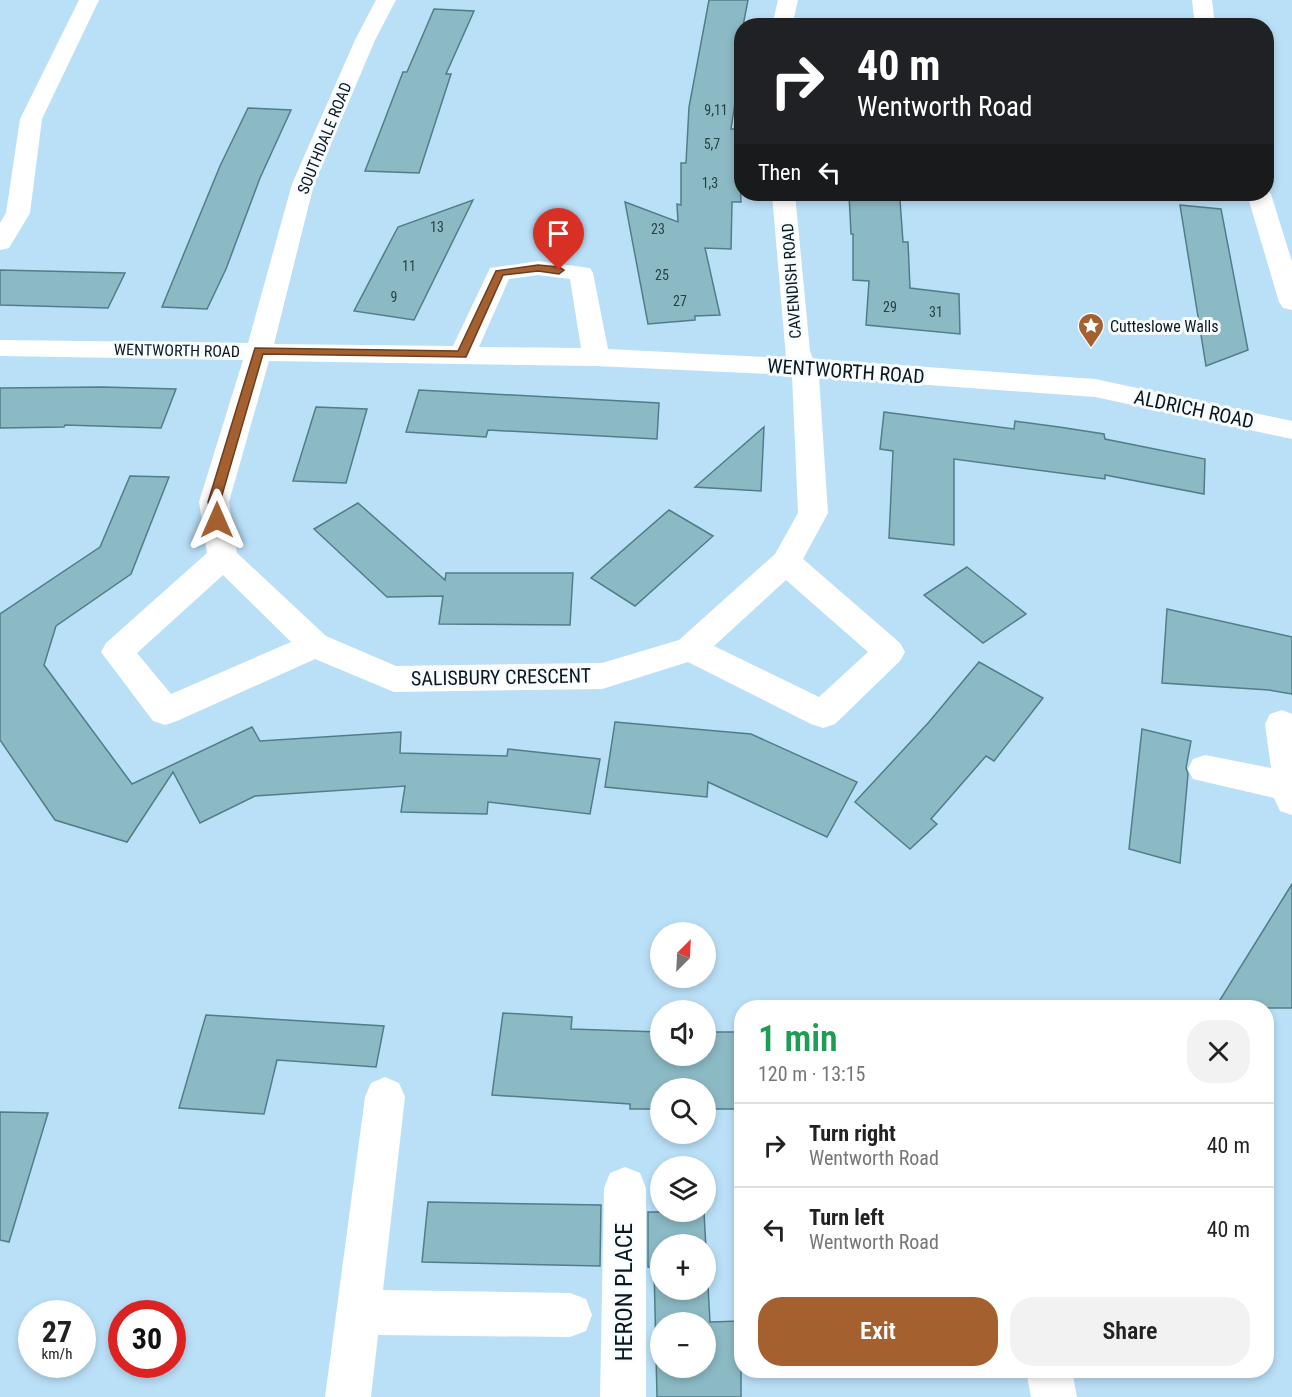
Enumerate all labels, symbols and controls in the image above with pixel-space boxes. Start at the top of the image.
text: 40 m [857,41,940,90]
icon: right [758,42,836,120]
street label: SOUTHDALE ROAD [293,80,356,197]
text: Wentworth Road [857,91,1032,123]
house number: 9,11 [704,102,728,118]
house number: 5,7 [704,136,720,152]
icon: left [813,156,846,189]
text: Then [758,160,801,185]
house number: 1,3 [702,175,718,191]
pin [533,208,584,270]
icon: arrive [542,217,575,250]
house number: 13 [430,219,444,235]
house number: 23 [651,221,665,237]
street label: CAVENDISH ROAD [778,223,805,339]
house number: 11 [402,258,416,274]
house number: 25 [655,267,669,283]
house number: 9 [391,289,397,305]
house number: 27 [673,293,687,309]
house number: 29 [883,299,897,315]
house number: 31 [929,304,943,320]
place icon: Cutteslowe Walls [1076,311,1106,349]
place label: Cutteslowe Walls [1110,317,1219,336]
street label: WENTWORTH ROAD [114,340,240,361]
street label: WENTWORTH ROAD [766,354,926,388]
street label: ALDRICH ROAD [1132,385,1256,433]
position arrow [185,488,249,552]
street label: SALISBURY CRESCENT [411,663,591,691]
north arrow [650,922,716,988]
map controls [650,922,716,1378]
button: sound [650,1000,716,1066]
text: 1 min [758,1018,838,1060]
button: close [1187,1020,1250,1083]
text: 120 m · 13:15 [758,1062,865,1086]
button: search [650,1078,716,1144]
text: Turn right [809,1121,896,1146]
icon: right [758,1129,791,1162]
text: 40 m [1207,1133,1250,1158]
text: Wentworth Road [809,1146,939,1170]
button: layers [650,1156,716,1222]
text: Turn left [809,1205,884,1230]
icon: left [758,1213,791,1246]
text: 40 m [1207,1217,1250,1242]
street label: HERON PLACE [610,1223,638,1361]
text: Wentworth Road [809,1230,939,1254]
button: + [650,1234,716,1300]
button: Exit [758,1297,998,1366]
button: Share [1010,1297,1250,1366]
speed limit sign: 30 [108,1300,186,1378]
button: − [650,1312,716,1378]
text: 27 [42,1314,72,1349]
text: km/h [42,1345,72,1363]

